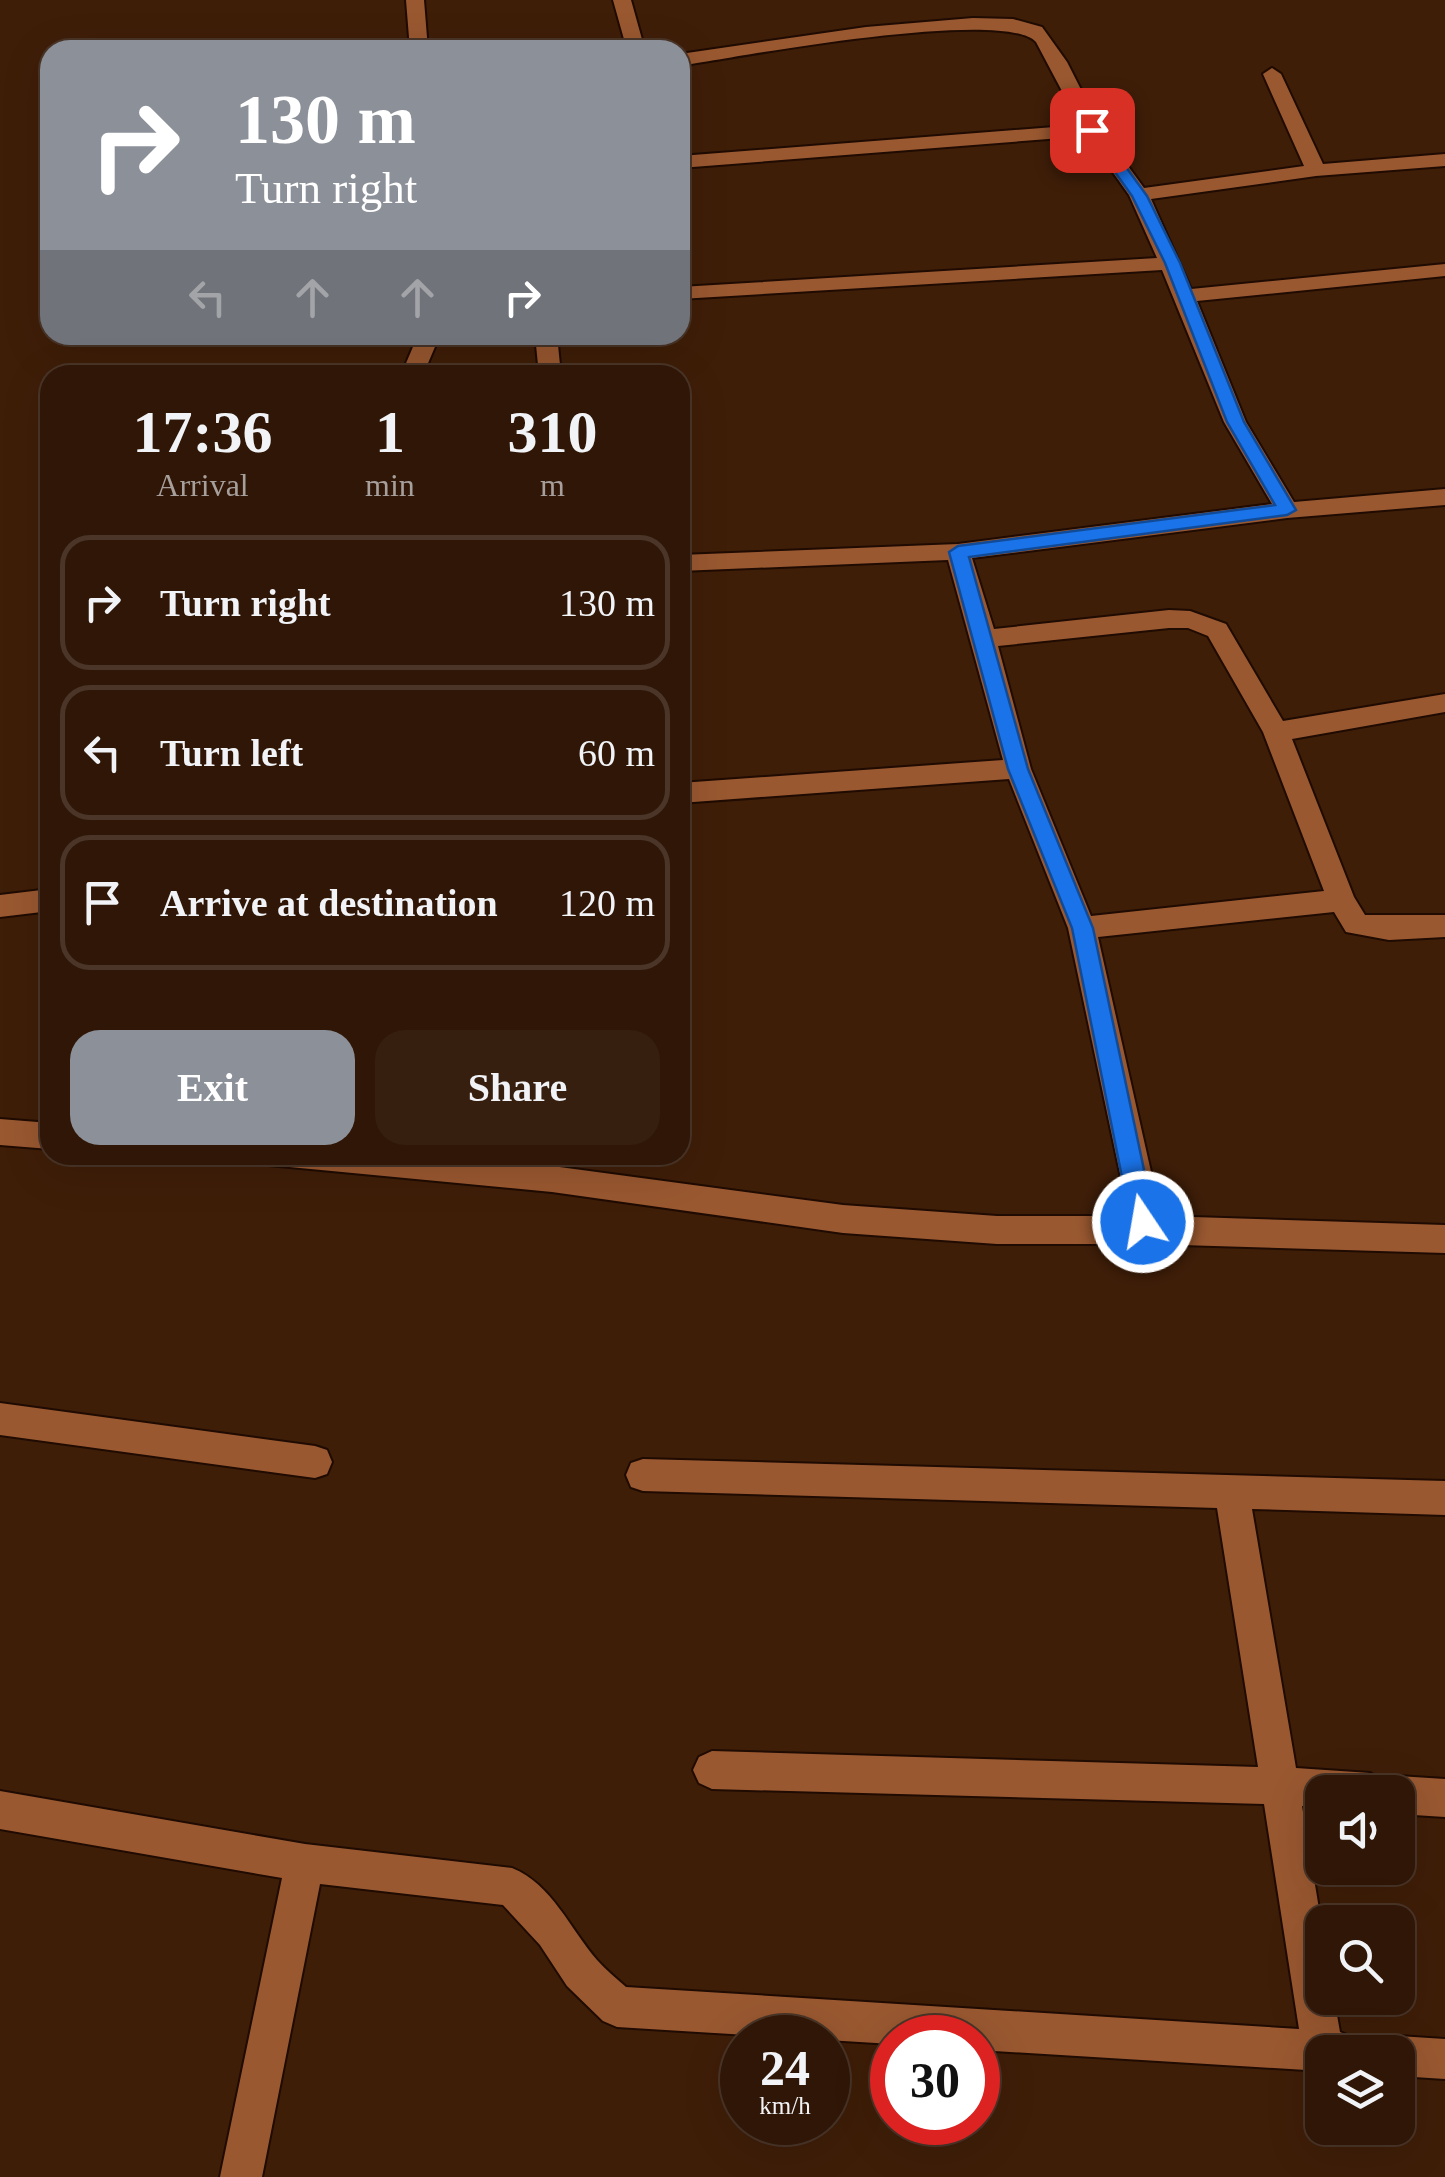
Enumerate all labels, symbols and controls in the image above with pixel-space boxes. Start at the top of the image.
icon: right [70,80,200,210]
text: 130 m [235,81,416,158]
pin [1050,88,1135,173]
icon: arrive [1065,103,1120,158]
text: Turn right [235,163,417,213]
icon: left [180,270,235,325]
icon: ahead [285,270,340,325]
icon: ahead [390,270,445,325]
icon: right [495,270,550,325]
text: 17:36 [133,399,273,465]
text: 1 [375,399,405,465]
text: 310 [507,399,597,465]
text: Arrival [156,467,249,503]
text: min [365,467,415,503]
text: m [540,467,565,503]
icon: right [75,575,130,630]
text: Turn right [160,582,331,624]
text: 130 m [559,582,655,624]
icon: left [75,725,130,780]
text: Turn left [160,732,303,774]
text: 60 m [578,732,655,774]
icon: arrive [75,875,130,930]
text: Arrive at destination [160,882,498,924]
text: 120 m [559,882,655,924]
button: Exit [70,1030,355,1145]
button: Share [375,1030,660,1145]
position arrow [1091,1170,1195,1274]
map controls [1305,1775,1415,2145]
button: sound [1305,1775,1415,1885]
button: search [1305,1905,1415,2015]
speed limit sign: 30 [870,2015,1000,2145]
button: layers [1305,2035,1415,2145]
text: 24 [760,2040,810,2096]
text: km/h [759,2092,811,2119]

